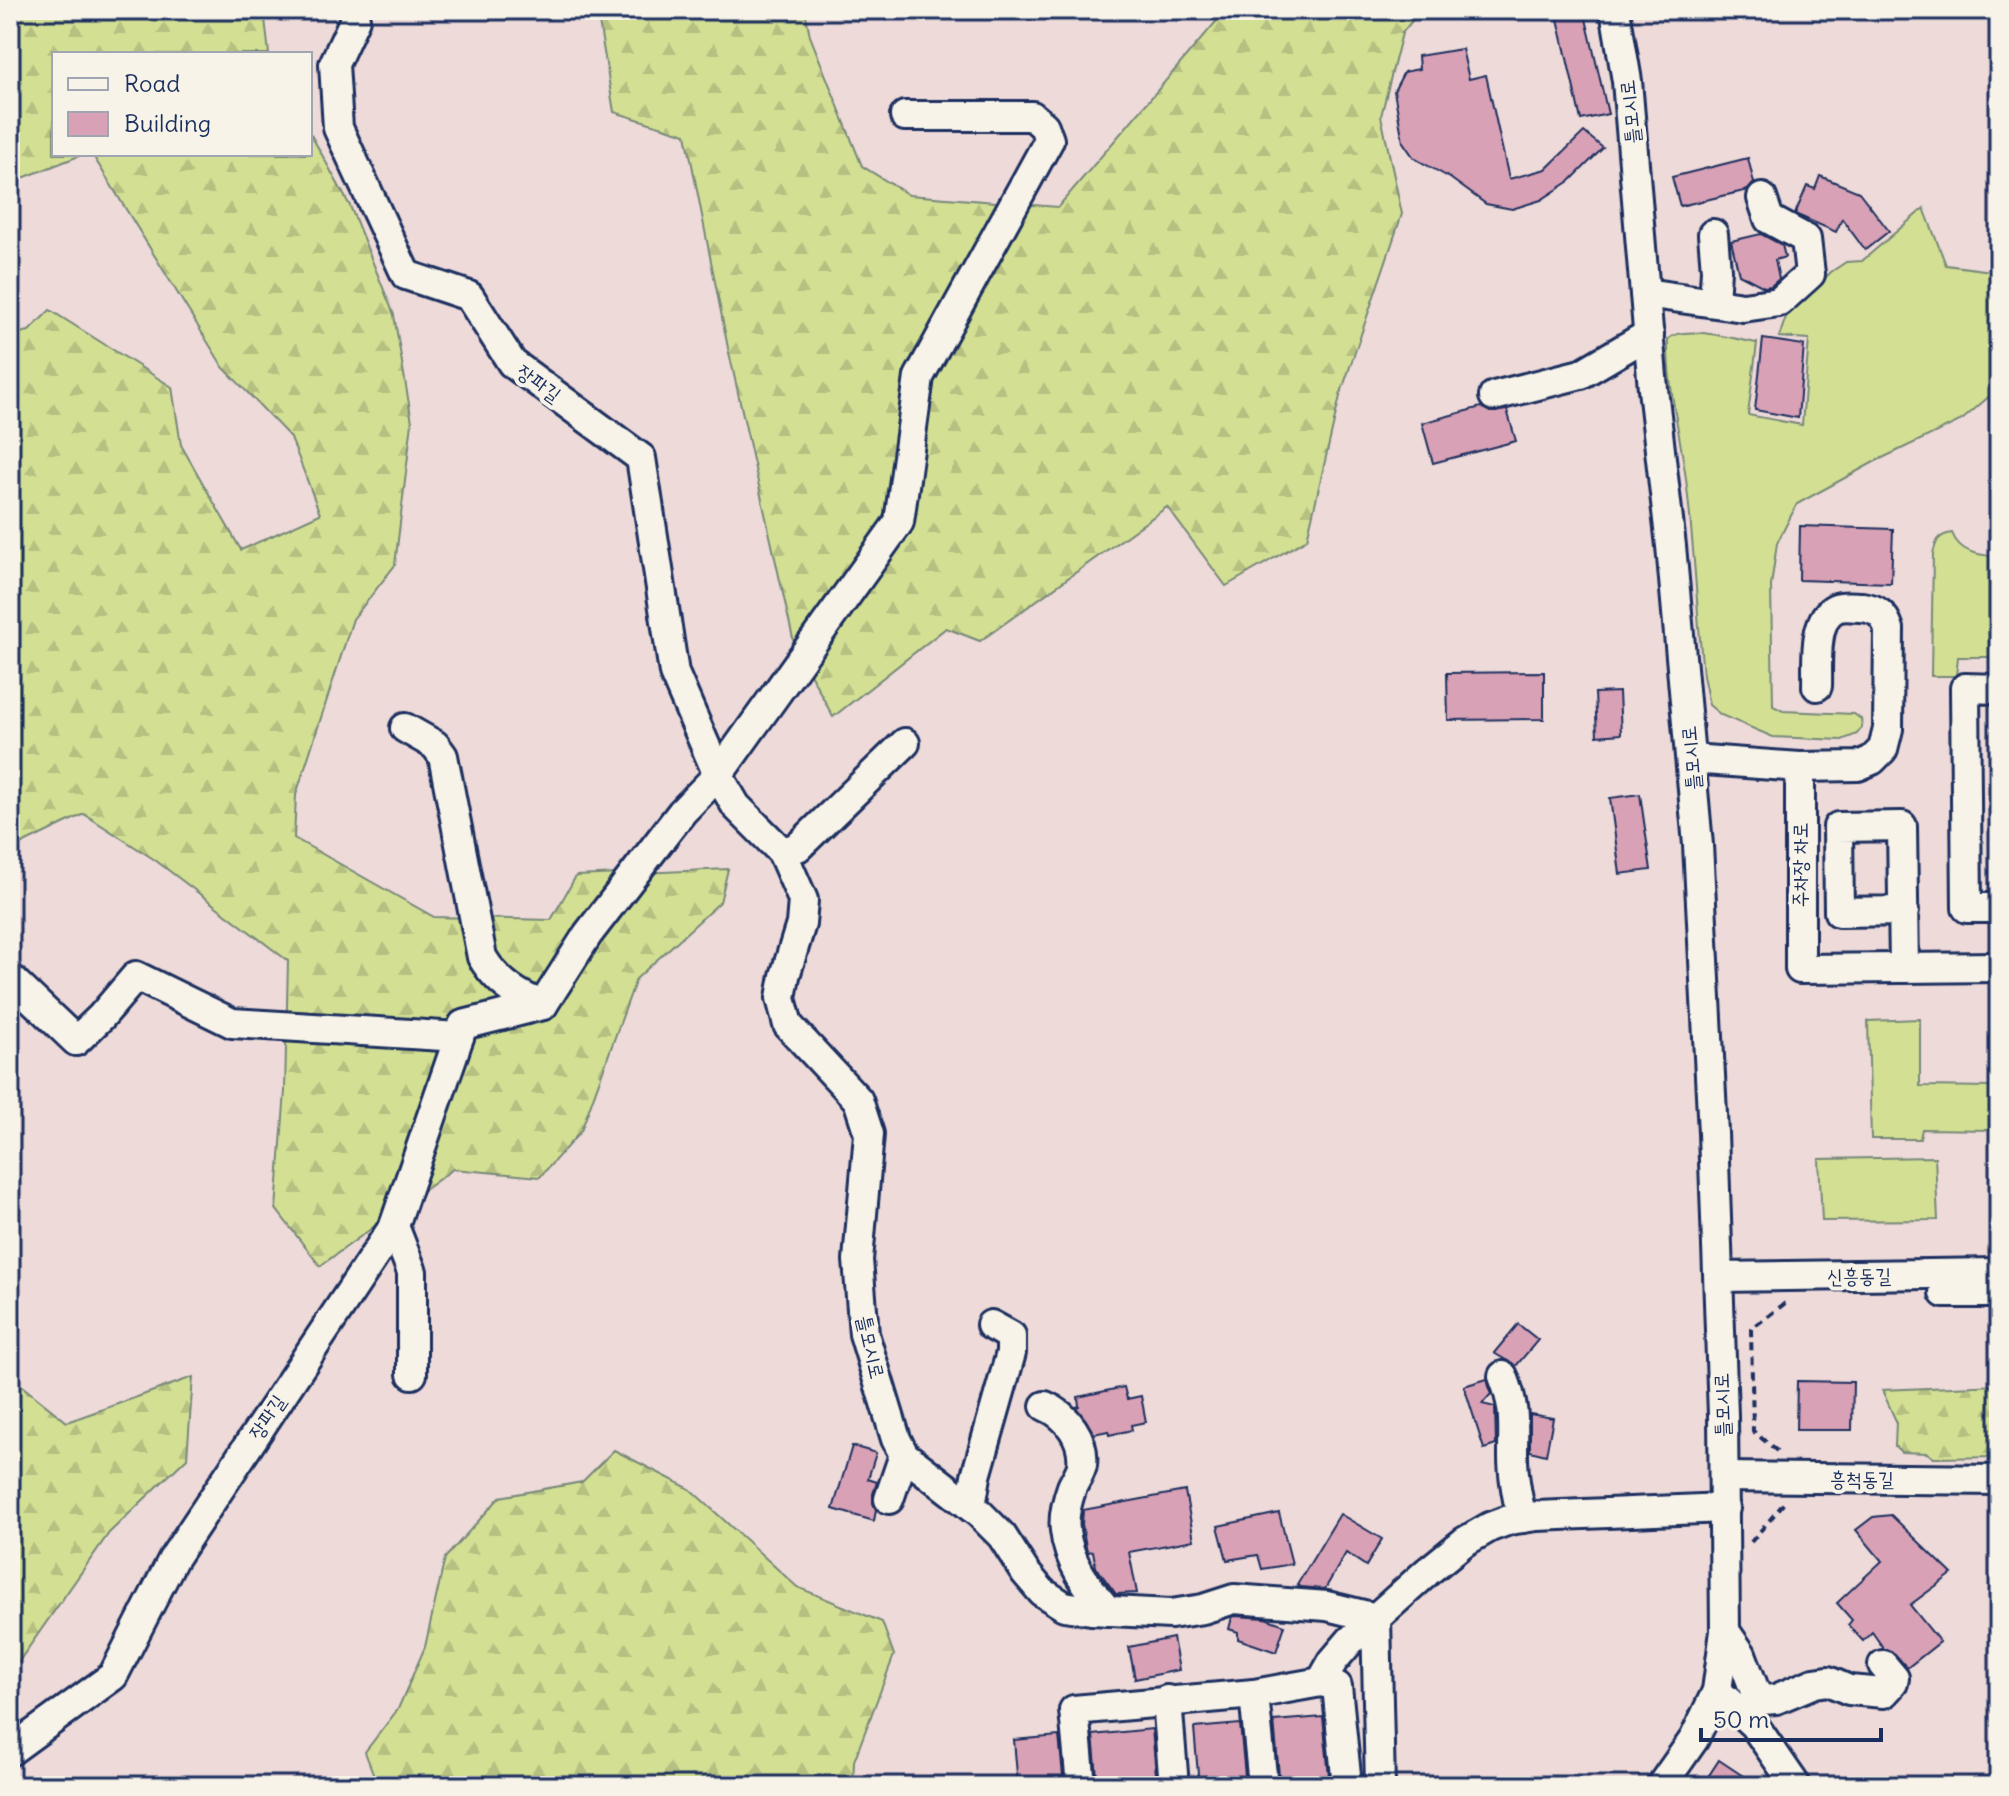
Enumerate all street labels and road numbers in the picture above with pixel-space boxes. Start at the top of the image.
street label: 틀모시로 [1614,79,1645,145]
street label: 장파길 [512,358,566,407]
street label: 틀모시로 [1675,725,1706,791]
street label: 주차장 차로 [1787,822,1812,908]
street label: 신흥동길 [1827,1262,1891,1289]
street label: 틀모시로 [852,1313,891,1381]
street label: 틀모시로 [1708,1372,1735,1438]
street label: 장파길 [243,1390,290,1444]
street label: 흥척동길 [1830,1466,1894,1491]

